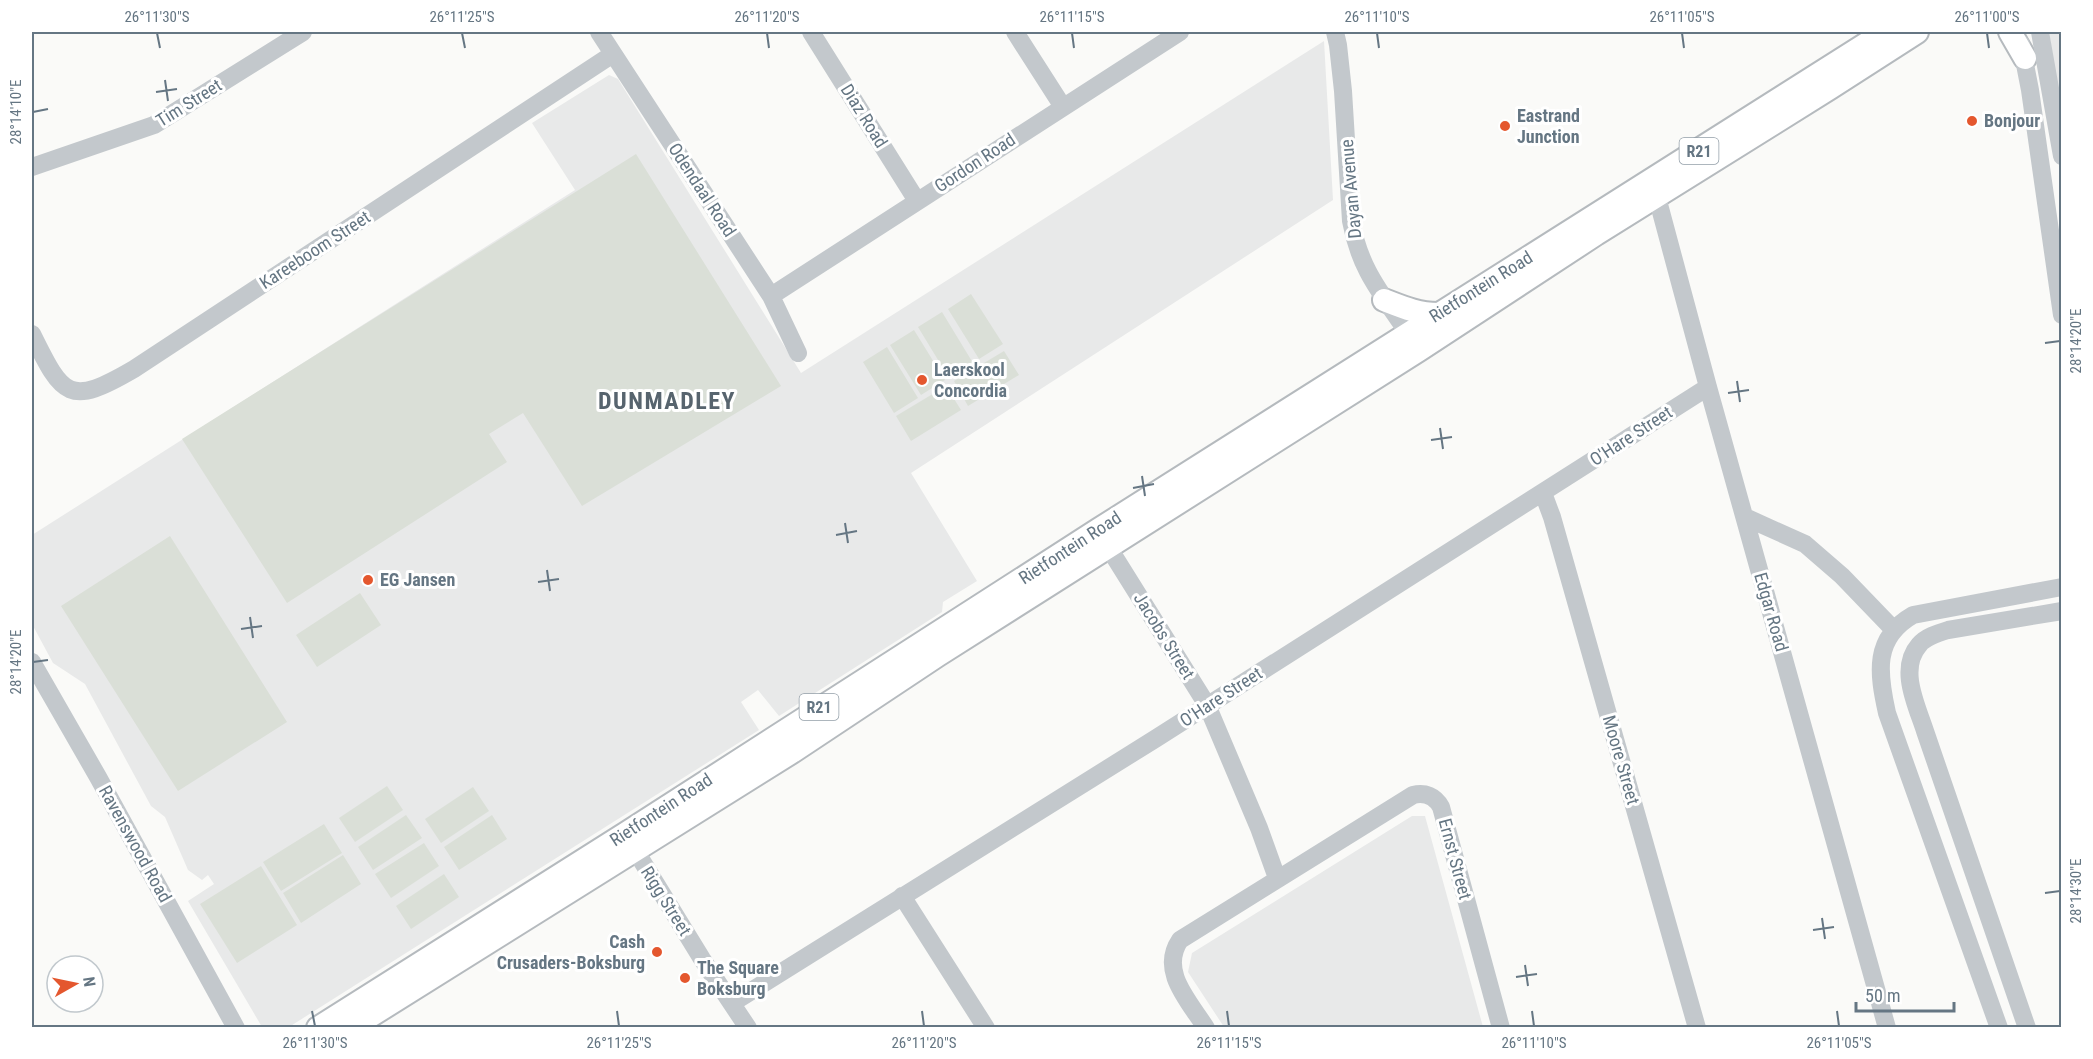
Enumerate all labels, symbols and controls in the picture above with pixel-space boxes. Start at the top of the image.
text: 26°11'30"S [124,8,190,26]
text: 26°11'25"S [429,8,495,26]
text: 26°11'20"S [734,8,800,26]
text: 26°11'15"S [1039,8,1105,26]
text: 26°11'10"S [1344,8,1410,26]
text: 26°11'05"S [1649,8,1715,26]
text: 26°11'00"S [1954,8,2020,26]
street label: Tim Street [152,74,225,131]
text: 28°14'10"E [7,80,25,144]
street label: Diaz Road [837,80,892,151]
place label: Eastrand Junction [1517,105,1580,147]
place label: Bonjour [1984,110,2040,131]
marker: Bonjour [1965,114,1979,128]
marker: Eastrand Junction [1498,119,1512,133]
street label: Gordon Road [930,129,1019,196]
road number: R21 [1680,138,1718,164]
street label: Odendaal Road [664,139,740,241]
street label: Dayan Avenue [1336,139,1365,239]
street label: Kareeboom Street [256,206,374,293]
street label: Rietfontein Road [1425,246,1536,327]
text: 28°14'20"E [2067,309,2085,373]
place label: Laerskool Concordia [934,359,1007,401]
marker: Laerskool Concordia [915,373,929,387]
district label: DUNMADLEY [598,387,736,415]
street label: O'Hare Street [1586,401,1676,470]
street label: Rietfontein Road [1015,507,1125,588]
place label: EG Jansen [380,569,455,590]
street label: Edgar Road [1750,570,1793,654]
marker: EG Jansen [361,573,375,587]
street label: Jacobs Street [1130,589,1199,683]
text: 28°14'20"E [7,630,25,694]
street label: O'Hare Street [1176,662,1266,731]
road number: R21 [800,694,838,720]
street label: Moore Street [1599,713,1644,807]
street label: Rietfontein Road [606,769,716,850]
street label: Ravenswood Road [95,782,176,906]
street label: Ernst Street [1435,816,1476,902]
text: 28°14'30"E [2067,859,2085,923]
street label: Rigg Street [637,862,696,939]
place label: Cash Crusaders-Boksburg [497,931,645,973]
marker: Cash Crusaders-Boksburg [650,945,664,959]
north arrow [45,954,105,1014]
place label: The Square Boksburg [697,957,779,999]
marker: The Square Boksburg [678,971,692,985]
text: N [79,975,99,988]
scale bar [1856,975,1954,1013]
text: 50 m [1865,985,1900,1006]
text: 26°11'30"S [282,1034,348,1052]
text: 26°11'25"S [586,1034,652,1052]
text: 26°11'20"S [891,1034,957,1052]
text: 26°11'15"S [1196,1034,1262,1052]
text: 26°11'10"S [1501,1034,1567,1052]
text: 26°11'05"S [1806,1034,1872,1052]

